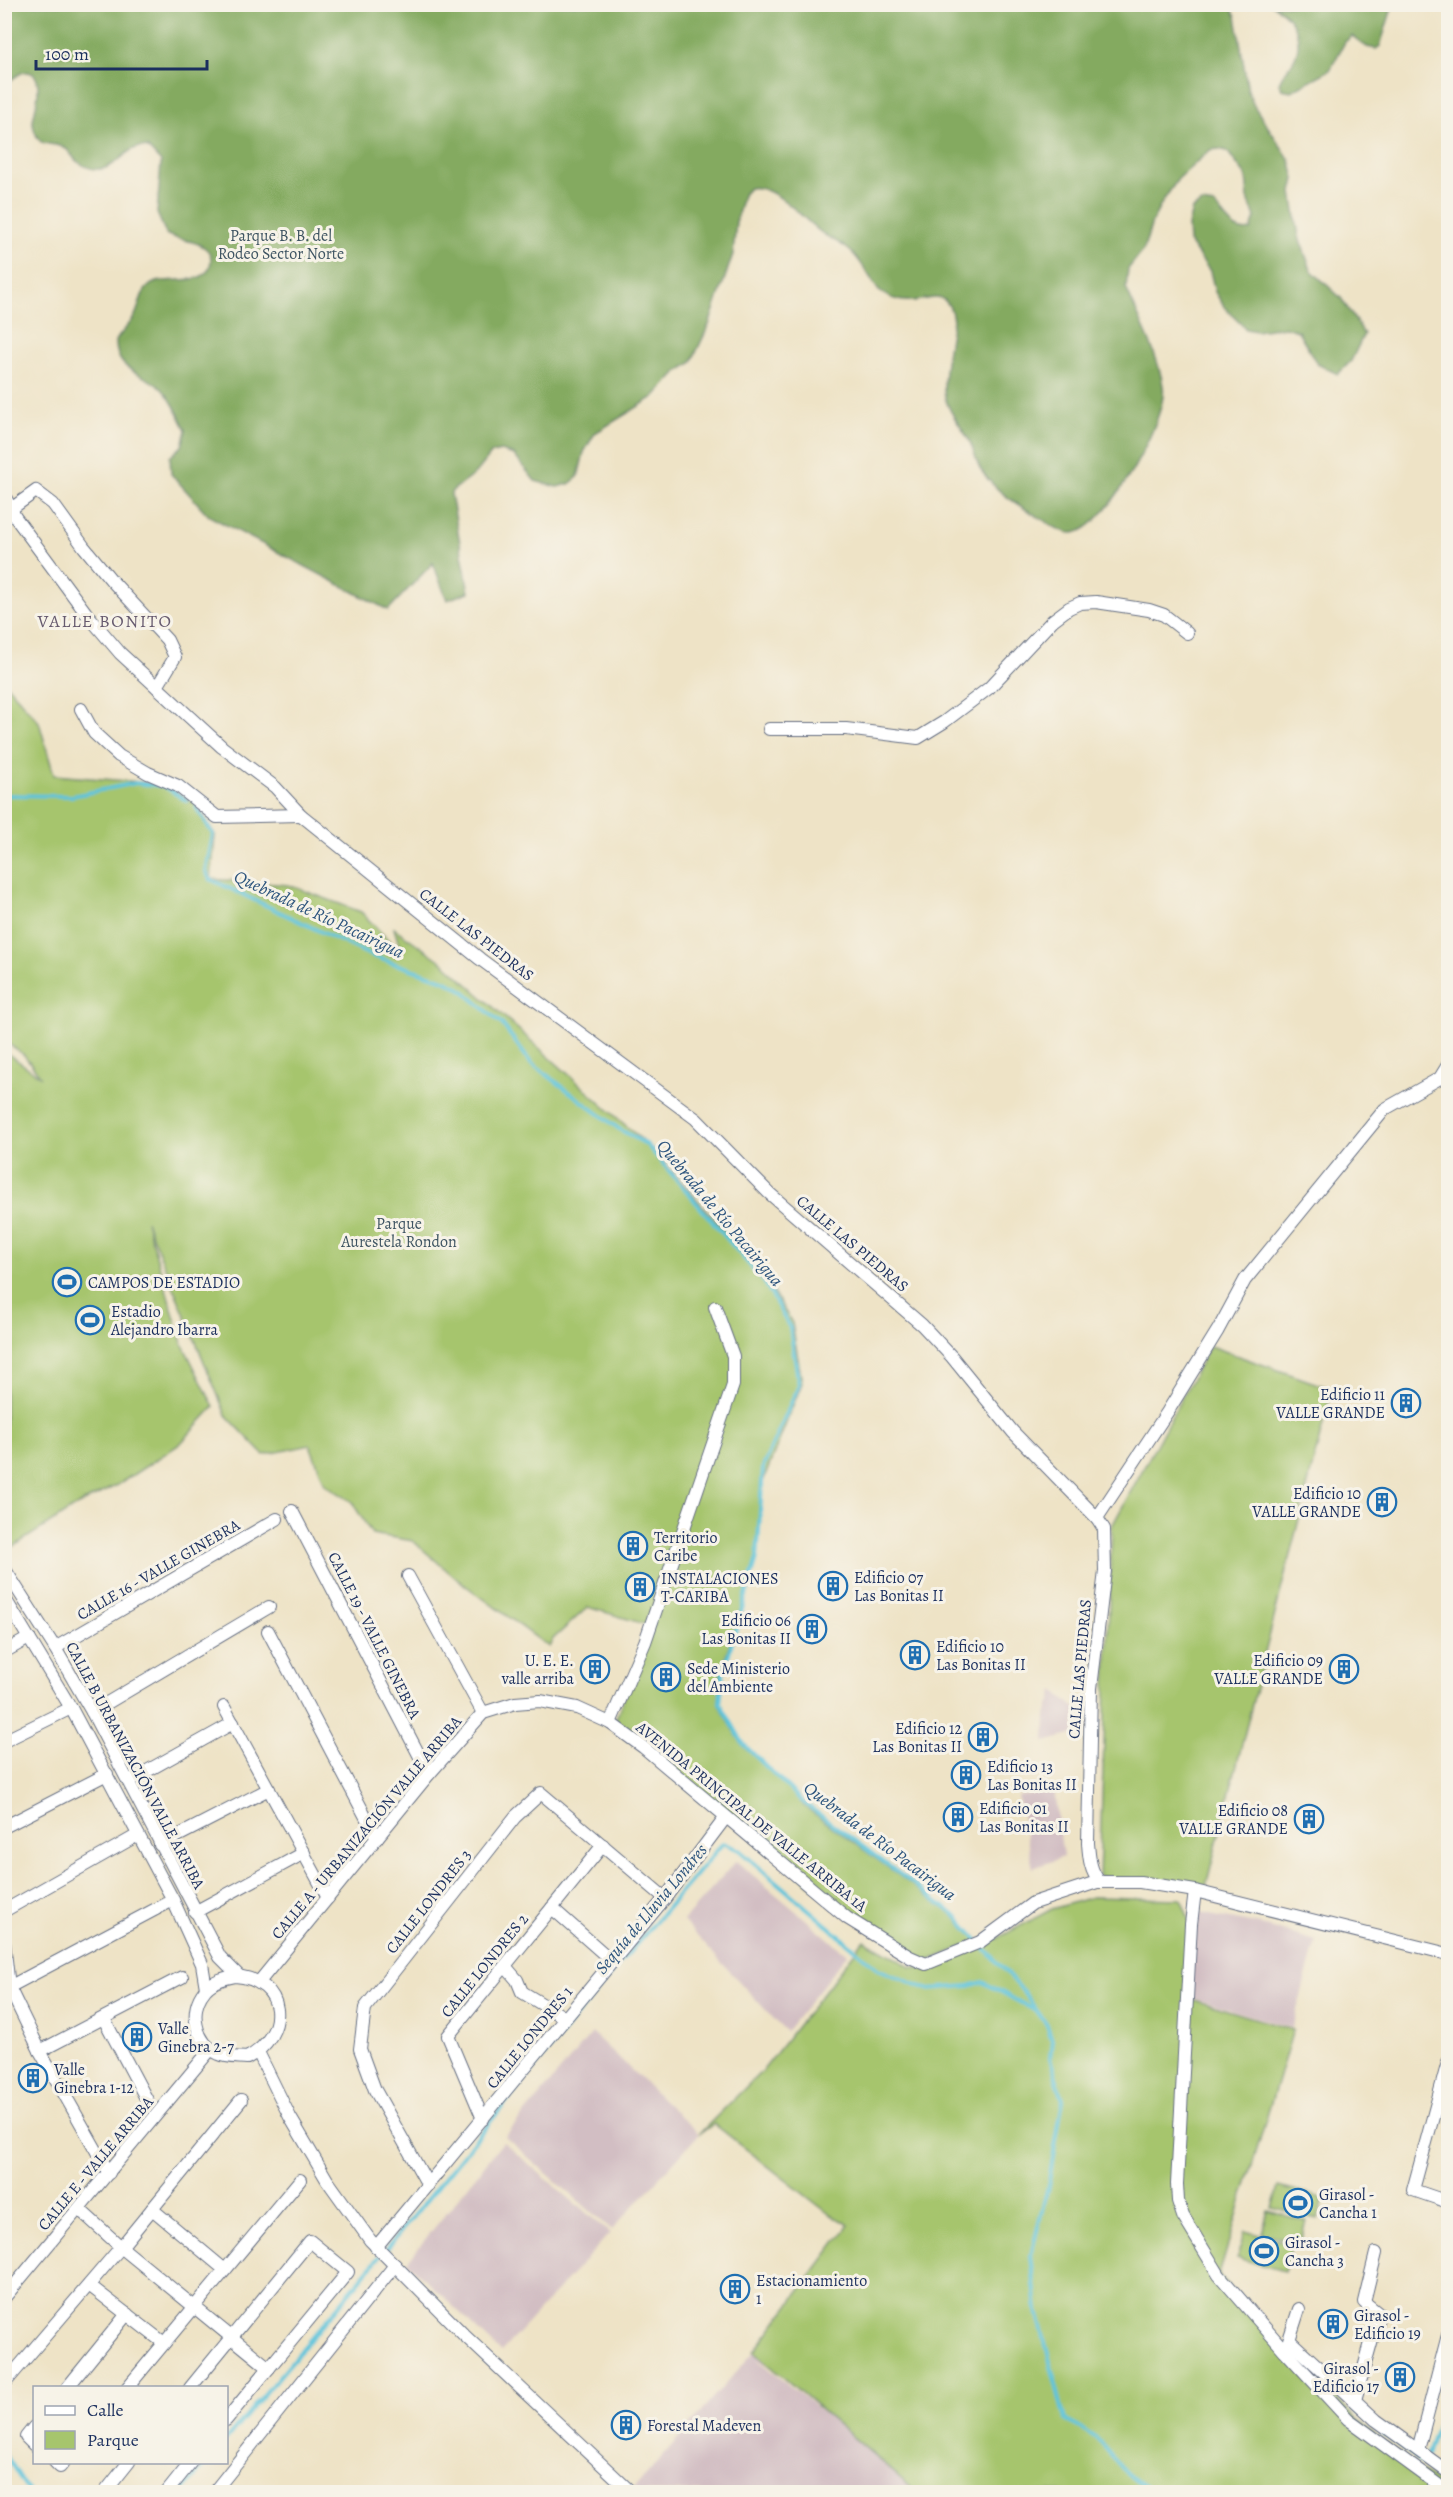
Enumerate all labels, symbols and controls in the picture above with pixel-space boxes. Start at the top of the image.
scale bar [36,33,207,71]
text: 100 m [45,42,89,66]
park label: Parque B. B. del Rodeo Sector Norte [218,225,344,265]
district label: VALLE BONITO [37,609,172,633]
water label: Quebrada de Río Pacairigua [230,864,408,964]
street label: CALLE LAS PIEDRAS [414,883,538,987]
water label: Quebrada de Río Pacairigua [651,1135,789,1291]
street label: CALLE LAS PIEDRAS [792,1190,913,1297]
park label: Parque Aurestela Rondon [340,1213,457,1253]
sports icon: CAMPOS DE ESTADIO [51,1266,83,1298]
place label: CAMPOS DE ESTADIO [88,1272,240,1294]
place label: Estadio Alejandro Ibarra [110,1301,218,1341]
sports icon: Estadio Alejandro Ibarra [74,1304,106,1336]
place label: Edificio 11 VALLE GRANDE [1275,1384,1386,1424]
building icon: Edificio 11 VALLE GRANDE [1390,1387,1422,1419]
place label: Edificio 10 VALLE GRANDE [1251,1483,1361,1523]
building icon: Edificio 10 VALLE GRANDE [1366,1486,1398,1518]
street label: CALLE 16 - VALLE GINEBRA [73,1514,245,1626]
place label: Territorio Caribe [654,1527,718,1567]
building icon: Territorio Caribe [617,1530,649,1562]
street label: CALLE 19 - VALLE GINEBRA [322,1548,426,1723]
place label: Edificio 07 Las Bonitas II [854,1567,944,1607]
place label: INSTALACIONES T-CARIBA [661,1568,778,1608]
building icon: Edificio 07 Las Bonitas II [817,1570,849,1602]
building icon: INSTALACIONES T-CARIBA [624,1571,656,1603]
street label: CALLE LAS PIEDRAS [1063,1598,1097,1740]
place label: Edificio 06 Las Bonitas II [701,1610,791,1650]
building icon: Edificio 06 Las Bonitas II [796,1613,828,1645]
place label: Edificio 10 Las Bonitas II [936,1636,1026,1676]
street label: CALLE B URBANIZACIÓN VALLE ARRIBA [60,1638,210,1894]
building icon: Edificio 10 Las Bonitas II [899,1639,931,1671]
place label: U. E. E. valle arriba [501,1650,575,1690]
place label: Edificio 09 VALLE GRANDE [1213,1650,1323,1690]
building icon: U. E. E. valle arriba [579,1653,611,1685]
building icon: Edificio 09 VALLE GRANDE [1328,1653,1360,1685]
place label: Sede Ministerio del Ambiente [687,1658,790,1698]
building icon: Sede Ministerio del Ambiente [650,1661,682,1693]
street label: CALLE A - URBANIZACIÓN VALLE ARRIBA [267,1711,467,1944]
street label: AVENIDA PRINCIPAL DE VALLE ARRIBA 1A [630,1716,872,1917]
place label: Edificio 12 Las Bonitas II [872,1718,962,1758]
building icon: Edificio 12 Las Bonitas II [967,1721,999,1753]
place label: Edificio 13 Las Bonitas II [987,1756,1077,1796]
building icon: Edificio 13 Las Bonitas II [950,1759,982,1791]
water label: Quebrada de Río Pacairigua [799,1776,961,1906]
place label: Edificio 01 Las Bonitas II [979,1798,1069,1838]
place label: Edificio 08 VALLE GRANDE [1178,1800,1288,1840]
building icon: Edificio 01 Las Bonitas II [942,1801,974,1833]
building icon: Edificio 08 VALLE GRANDE [1293,1803,1325,1835]
water label: Sequía de Lluvia Londres [589,1839,713,1979]
street label: CALLE LONDRES 3 [381,1845,477,1958]
street label: CALLE LONDRES 2 [436,1909,534,2022]
street label: CALLE LONDRES 1 [482,1981,578,2093]
place label: Valle Ginebra 2-7 [157,2018,234,2058]
building icon: Valle Ginebra 2-7 [121,2021,153,2053]
place label: Valle Ginebra 1-12 [53,2059,135,2099]
building icon: Valle Ginebra 1-12 [17,2062,49,2094]
street label: CALLE E - VALLE ARRIBA [33,2091,159,2235]
place label: Girasol - Cancha 1 [1319,2184,1377,2224]
sports icon: Girasol - Cancha 1 [1282,2187,1314,2219]
place label: Girasol - Cancha 3 [1285,2232,1344,2272]
sports icon: Girasol - Cancha 3 [1248,2235,1280,2267]
place label: Estacionamiento 1 [756,2270,867,2310]
building icon: Estacionamiento 1 [719,2273,751,2305]
place label: Girasol - Edificio 19 [1354,2305,1421,2345]
building icon: Girasol - Edificio 19 [1317,2308,1349,2340]
place label: Girasol - Edificio 17 [1313,2358,1379,2398]
building icon: Girasol - Edificio 17 [1384,2361,1416,2393]
legend [33,2386,228,2464]
text: Calle [87,2398,124,2422]
building icon: Forestal Madeven [610,2409,642,2441]
place label: Forestal Madeven [647,2415,761,2437]
text: Parque [87,2428,139,2452]

